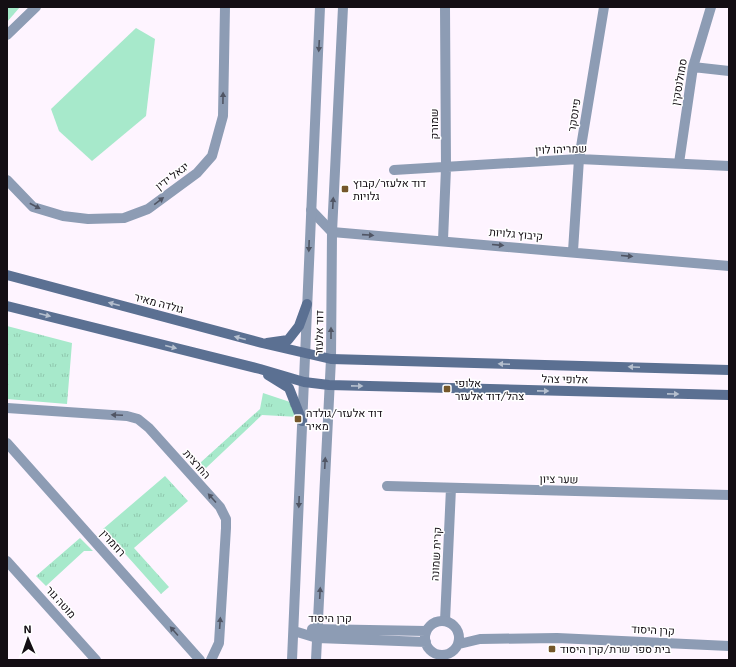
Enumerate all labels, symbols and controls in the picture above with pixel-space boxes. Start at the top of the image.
one-way arrow [315,40,322,52]
street label: סמולנסקין [668,58,689,106]
one-way arrow [220,91,226,104]
street label: פינסקר [564,97,583,132]
street label: שמורק [427,108,440,140]
street label: שמריהו לוין [535,141,587,156]
street label: יגאל ידין [153,159,191,192]
place label: דוד אלעזר/קבוץ גלויות [353,176,426,202]
marker: דוד אלעזר/קבוץ גלויות [340,184,350,194]
one-way arrow [154,197,164,205]
one-way arrow [330,197,337,209]
one-way arrow [29,203,41,209]
street label: קיבוץ גלויות [489,225,544,242]
one-way arrow [362,231,374,238]
one-way arrow [306,240,312,253]
one-way arrow [492,241,504,248]
one-way arrow [621,253,633,259]
street label: גולדה מאיר [133,290,185,315]
one-way arrow [108,301,120,307]
street label: דוד אלעזר [312,310,325,356]
one-way arrow [39,313,51,319]
one-way arrow [328,326,334,339]
one-way arrow [233,334,246,340]
one-way arrow [165,344,177,350]
one-way arrow [498,360,510,367]
one-way arrow [628,364,640,371]
street label: אלופי צהל [542,372,588,385]
place label: אלופי צהל/דוד אלעזר [455,376,524,402]
one-way arrow [351,383,364,389]
marker: אלופי צהל/דוד אלעזר [442,384,452,394]
one-way arrow [537,387,549,394]
one-way arrow [667,391,680,397]
place label: דוד אלעזר/גולדה מאיר [306,406,383,432]
one-way arrow [111,412,123,419]
marker: דוד אלעזר/גולדה מאיר [293,414,303,424]
street label: החרצית [181,446,214,481]
one-way arrow [322,457,329,469]
street label: שער ציון [540,472,578,485]
one-way arrow [207,493,217,503]
one-way arrow [296,496,302,509]
street label: רוזמרין [98,527,129,559]
street label: קרית שמונה [428,527,443,581]
street label: מוטה גור [44,583,79,620]
one-way arrow [316,587,323,599]
street label: קרן היסוד [308,611,352,624]
one-way arrow [217,617,224,629]
north arrow [8,619,48,659]
text: N [23,622,32,635]
street label: קרן היסוד [631,622,675,637]
one-way arrow [170,626,179,636]
place label: בית ספר שרת/קרן היסוד [560,642,671,655]
marker: בית ספר שרת/קרן היסוד [547,644,557,654]

